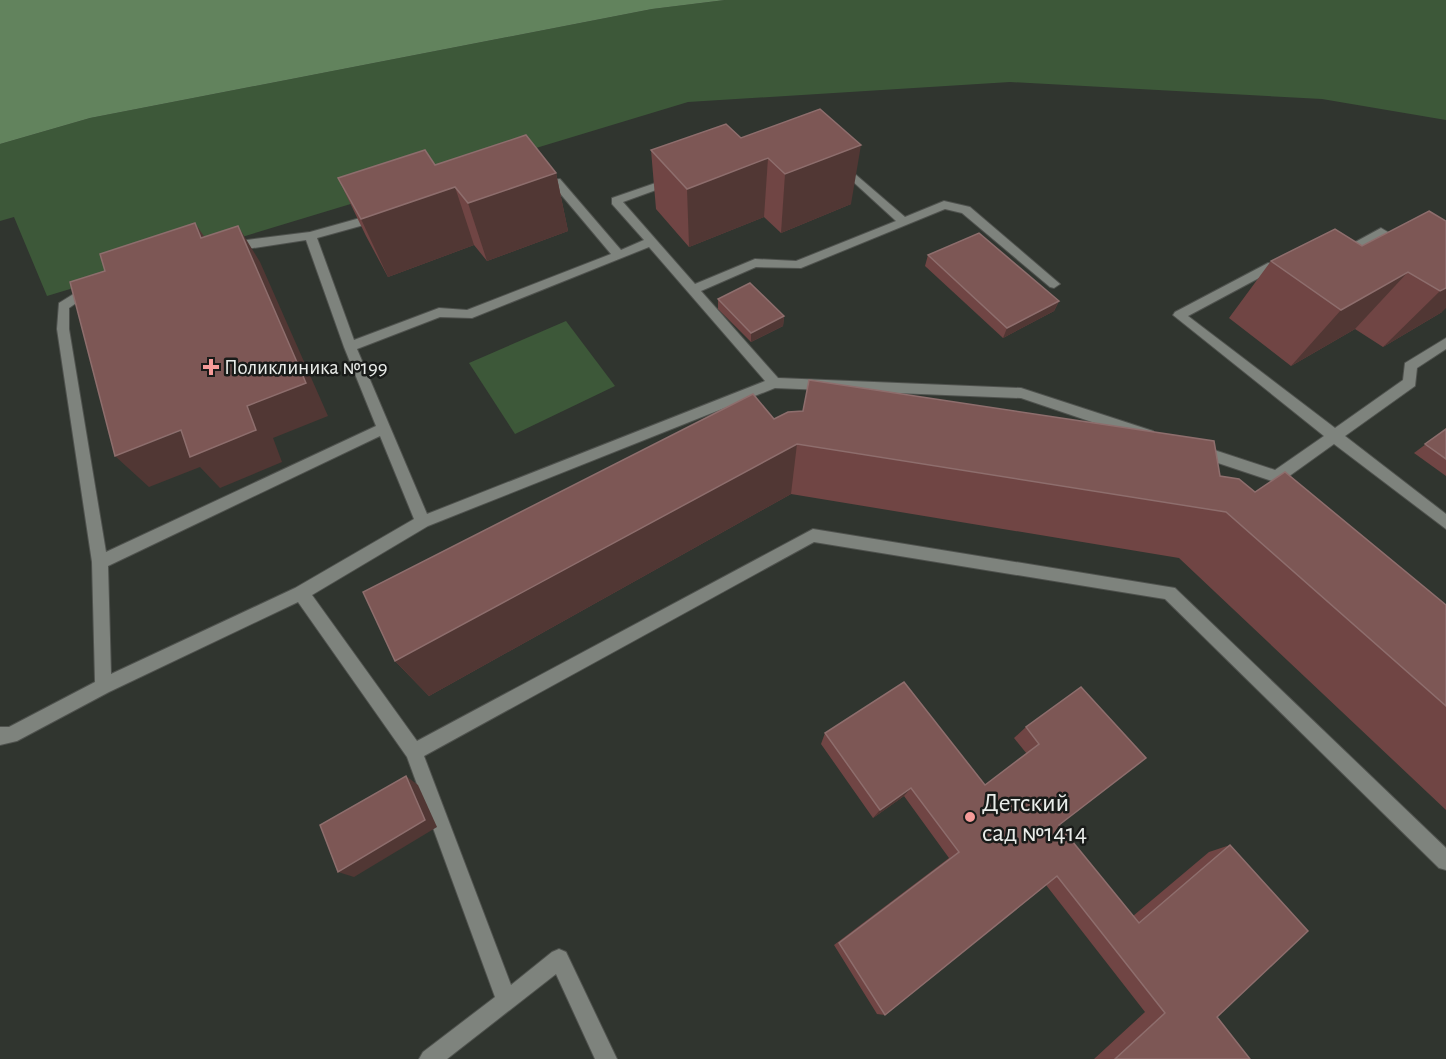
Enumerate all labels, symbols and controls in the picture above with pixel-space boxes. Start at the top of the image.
place label: Поликлиника №199 [224,357,388,378]
marker: Поликлиника №199 [202,358,220,376]
place label: Детский сад №1414 [982,790,1087,846]
marker: Детский сад №1414 [963,810,977,824]

